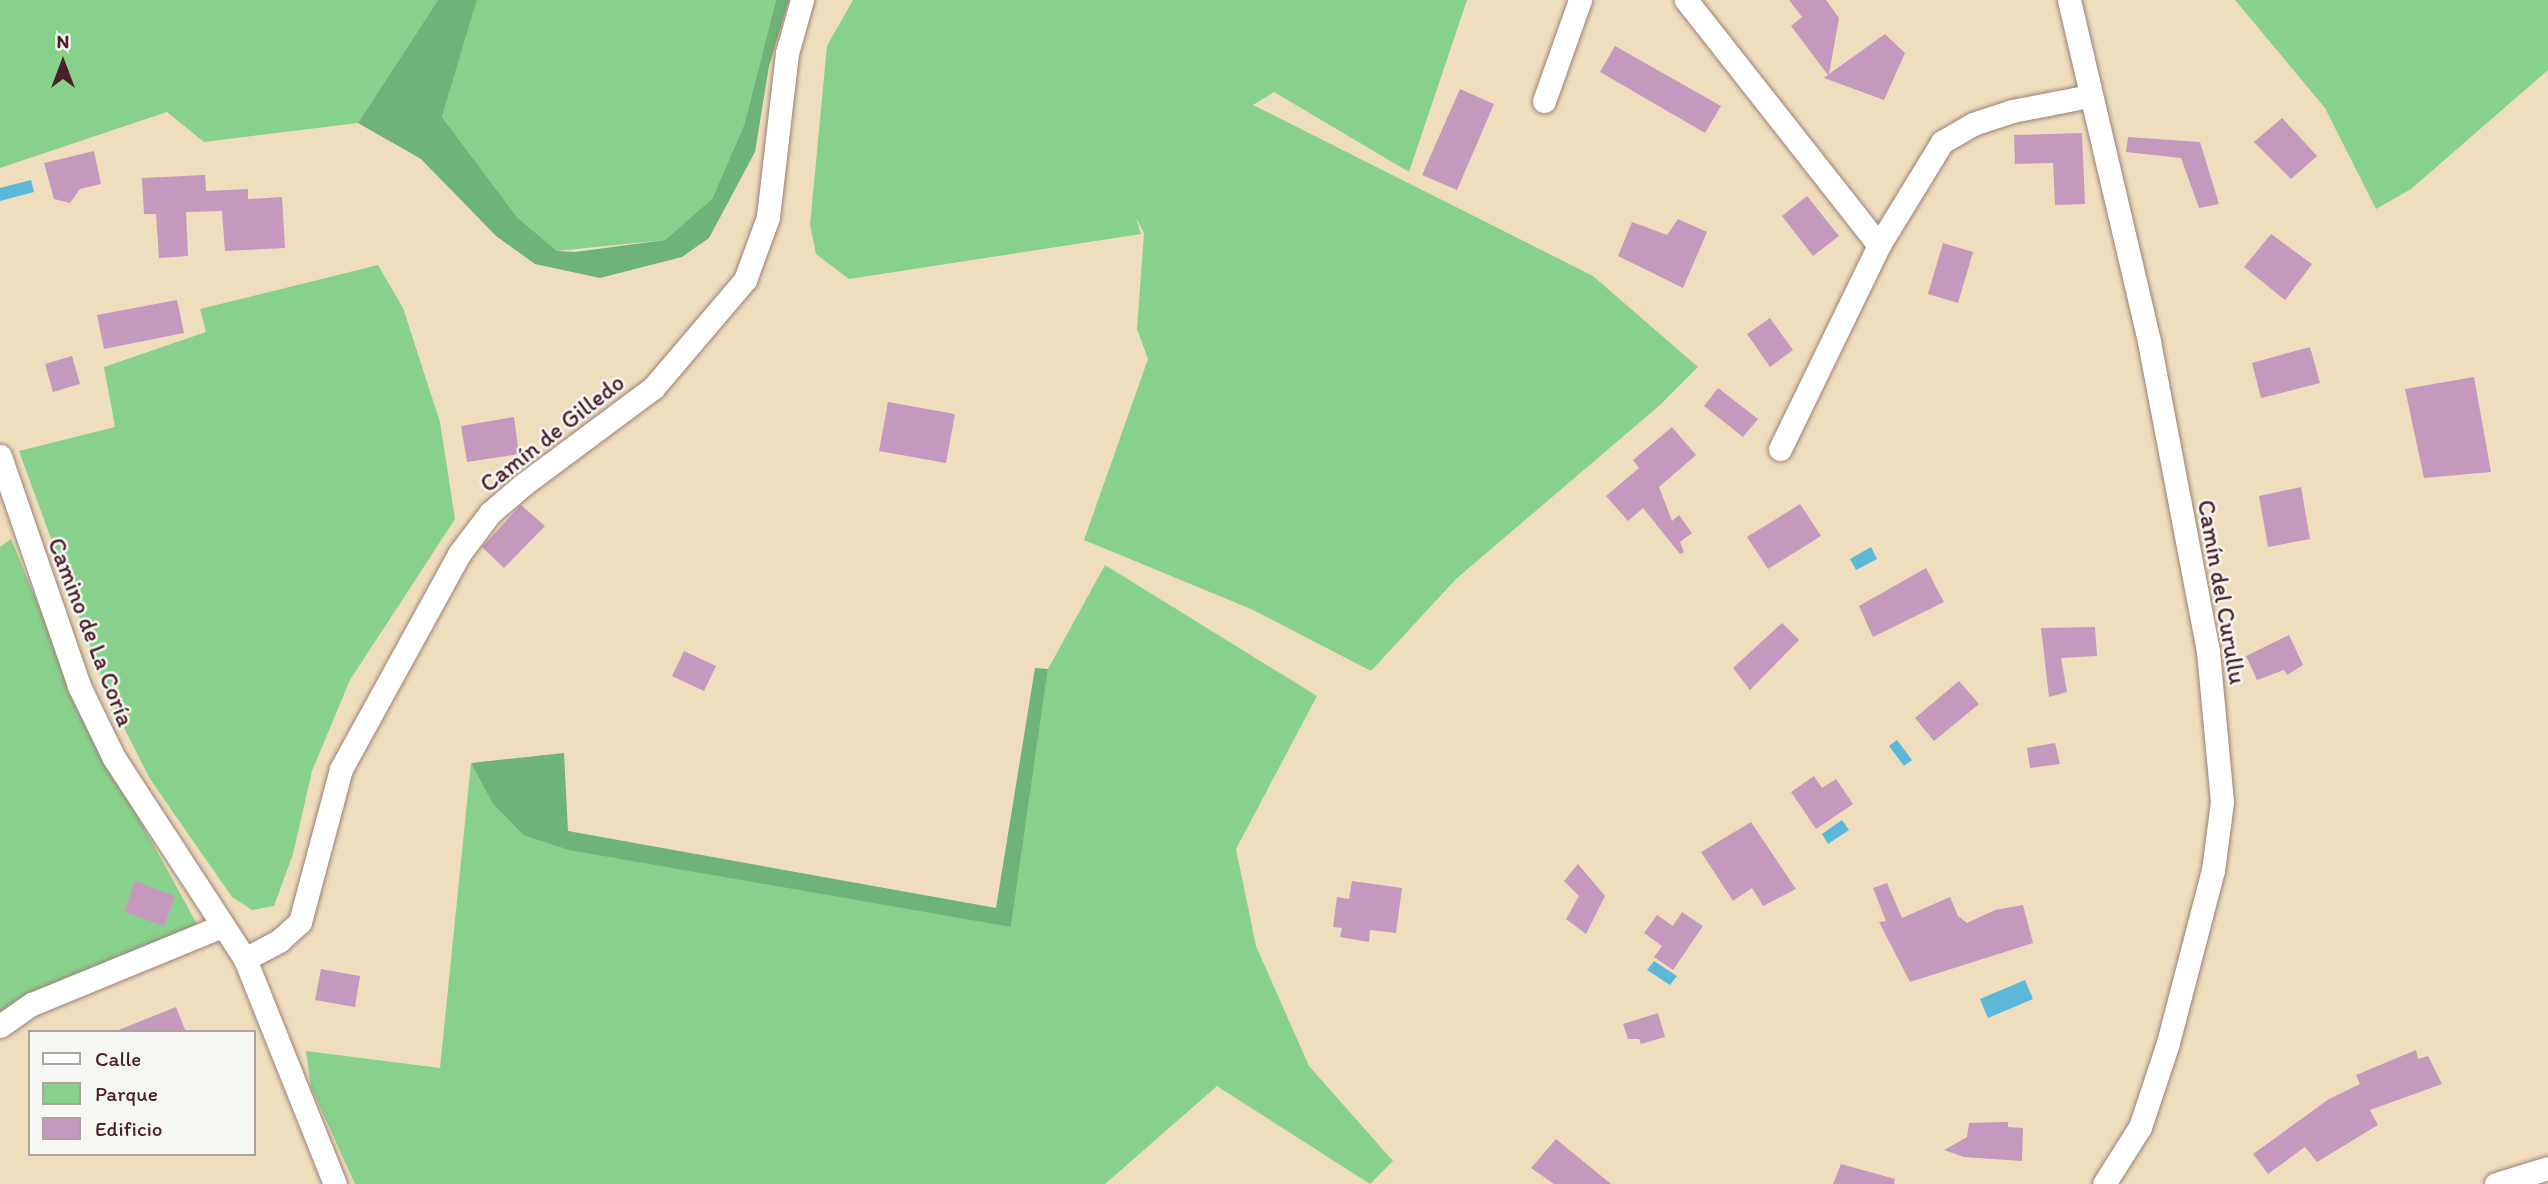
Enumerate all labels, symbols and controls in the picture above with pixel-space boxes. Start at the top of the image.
north arrow [28,28,98,98]
text: N [57,30,69,53]
street label: Camín de Gilledo [474,368,630,498]
street label: Camín del Curullu [2192,497,2252,687]
street label: Camino de La Coría [42,534,140,730]
legend [28,1030,256,1156]
text: Calle [95,1046,141,1071]
text: Parque [95,1081,158,1106]
text: Edificio [95,1116,163,1141]

